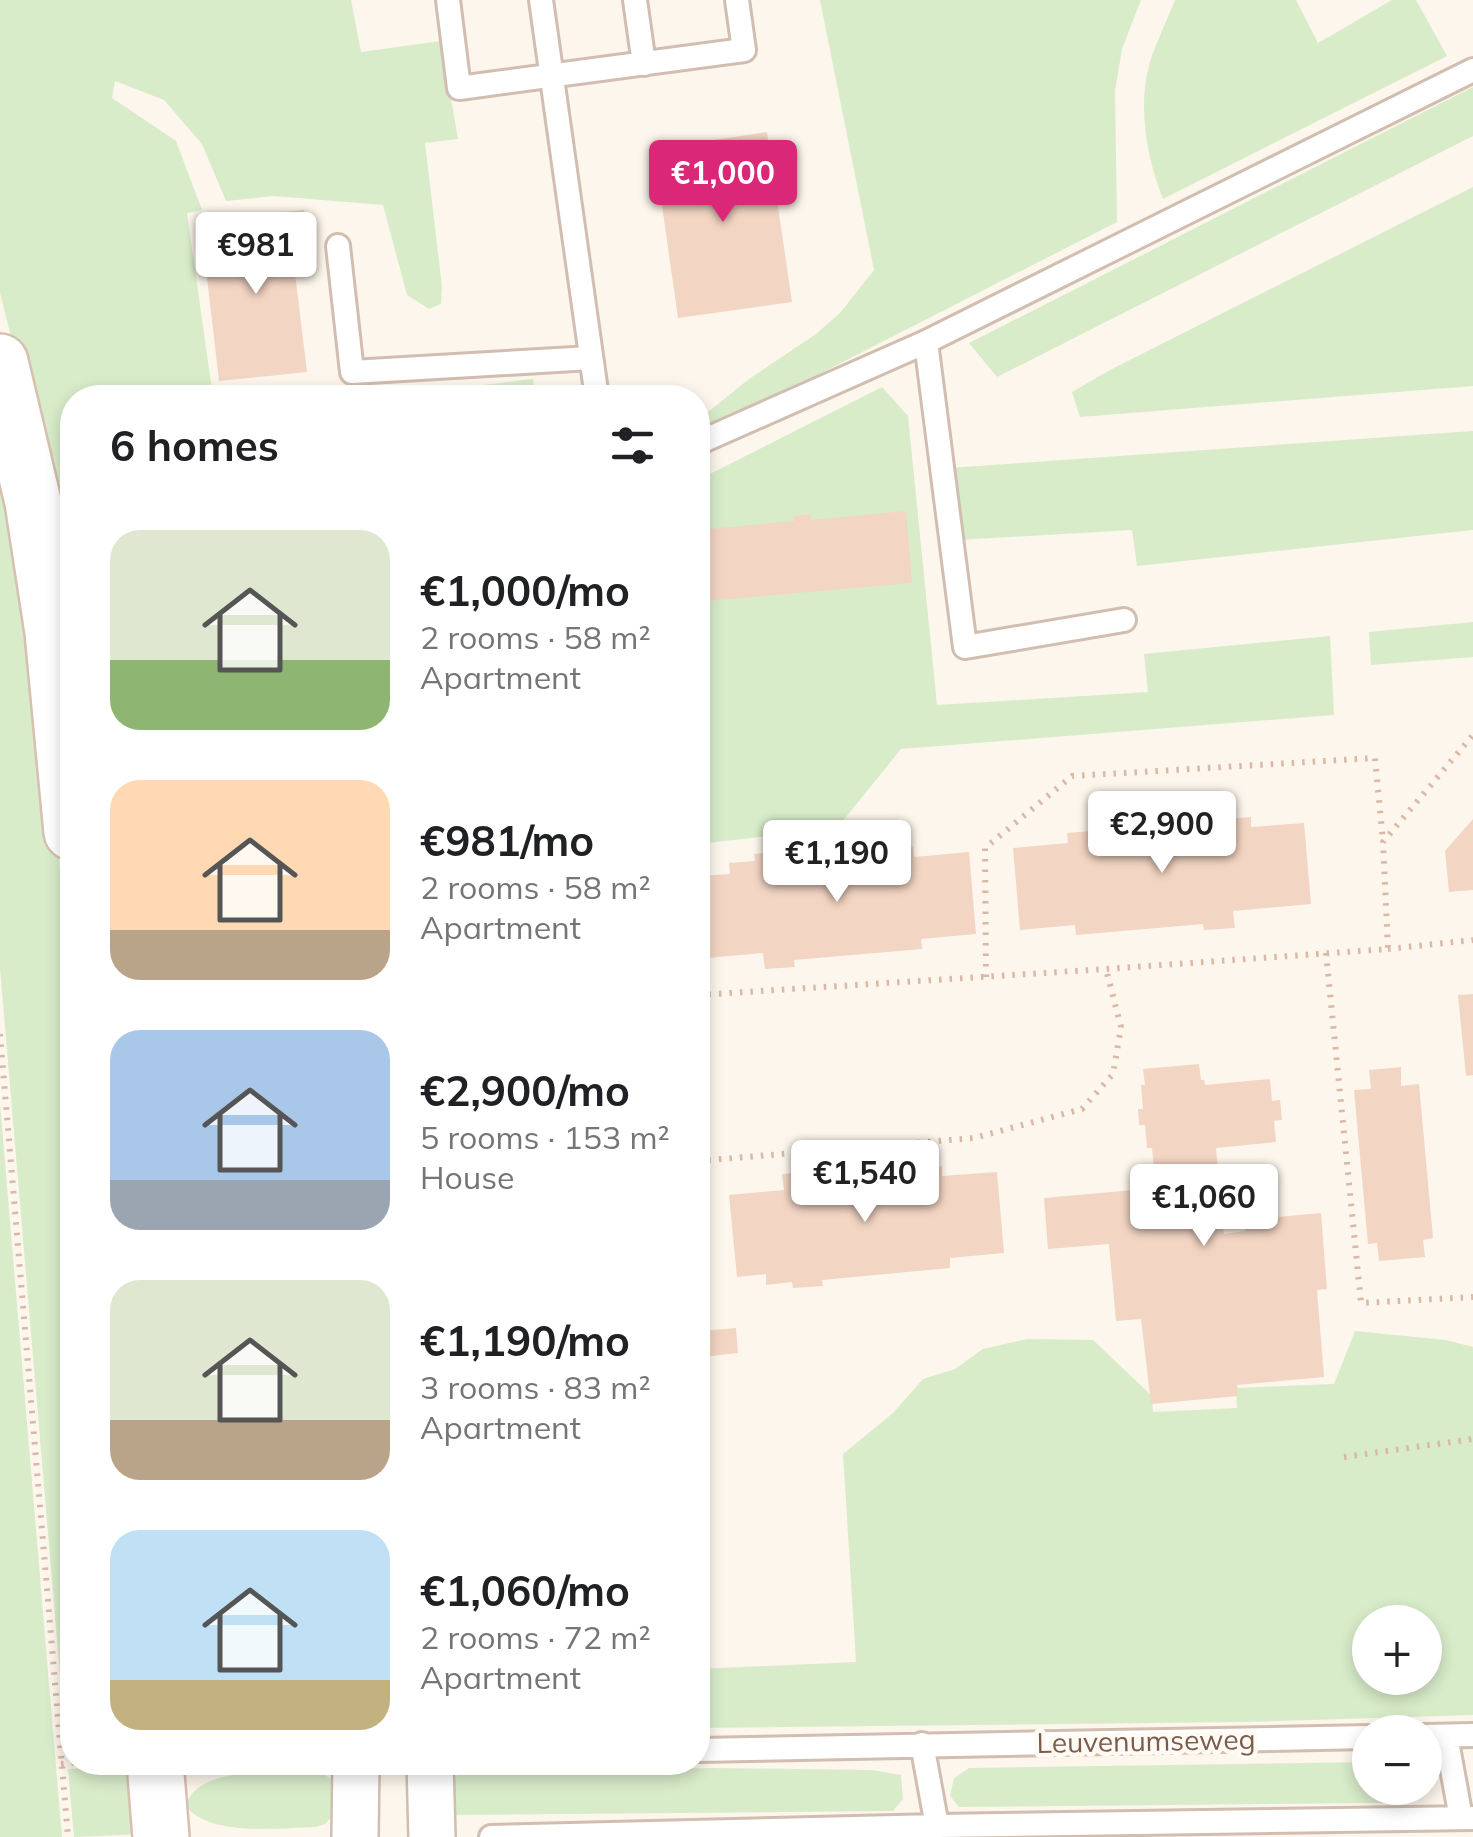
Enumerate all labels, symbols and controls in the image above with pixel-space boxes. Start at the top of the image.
pin: €1,000 [642,140,804,225]
text: €1,000 [671,152,775,192]
pin: €981 [197,212,315,297]
text: €981 [218,224,294,264]
icon: filters [605,418,660,473]
text: 6 homes [110,419,279,472]
text: €1,000/mo [420,564,630,617]
icon: home [190,570,310,690]
text: 2 rooms · 58 m² [420,617,651,657]
text: Apartment [420,657,581,697]
pin: €2,900 [1081,791,1243,876]
text: €2,900 [1110,803,1214,843]
text: €981/mo [420,814,594,867]
icon: home [190,820,310,940]
pin: €1,190 [756,820,918,905]
text: €1,190 [785,832,889,872]
text: 2 rooms · 58 m² [420,867,651,907]
text: Apartment [420,907,581,947]
text: €2,900/mo [420,1064,630,1117]
icon: home [190,1070,310,1190]
text: 5 rooms · 153 m² [420,1117,670,1157]
pin: €1,540 [784,1140,946,1225]
text: €1,540 [813,1152,917,1192]
text: House [420,1157,515,1197]
pin: €1,060 [1123,1164,1285,1249]
text: €1,060 [1152,1176,1256,1216]
text: €1,190/mo [420,1314,630,1367]
icon: home [190,1320,310,1440]
text: 3 rooms · 83 m² [420,1367,651,1407]
text: Apartment [420,1407,581,1447]
text: €1,060/mo [420,1564,630,1617]
icon: home [190,1570,310,1690]
map controls [1352,1605,1442,1805]
button: + [1352,1605,1442,1695]
text: 2 rooms · 72 m² [420,1617,651,1657]
text: Apartment [420,1657,581,1697]
button: − [1352,1715,1442,1805]
street label: Leuvenumseweg [1036,1721,1256,1760]

